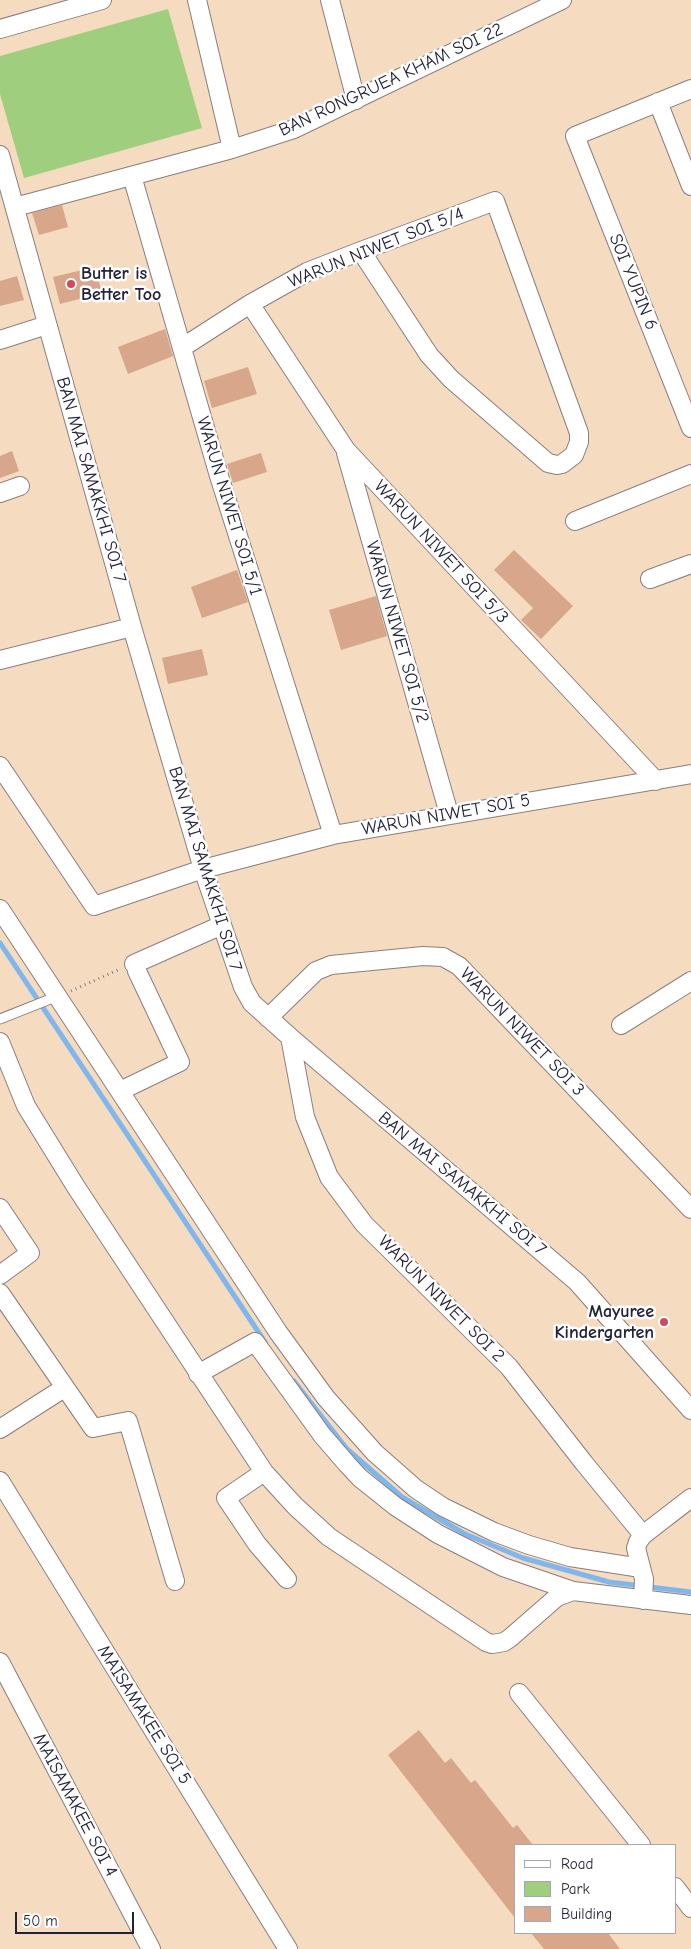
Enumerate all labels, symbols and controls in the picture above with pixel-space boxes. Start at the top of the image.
street label: BAN RONGRUEA KHAM SOI 22 [276,19,506,141]
street label: WARUN NIWET SOI 5/4 [285,203,467,293]
street label: SOI YUPIN 6 [604,231,662,333]
place label: Butter is Better Too [81,263,161,306]
marker: Butter is Better Too [65,278,77,290]
street label: BAN MAI SAMAKKHI SOI 7 [51,375,131,585]
street label: WARUN NIWET SOI 5/1 [192,414,266,598]
street label: WARUN NIWET SOI 5/3 [369,476,513,628]
street label: WARUN NIWET SOI 5/2 [361,539,433,725]
street label: BAN MAI SAMAKKHI SOI 7 [164,764,246,974]
street label: WARUN NIWET SOI 5 [360,790,532,840]
street label: WARUN NIWET SOI 3 [455,963,589,1101]
street label: BAN MAI SAMAKKHI SOI 7 [374,1107,550,1261]
street label: WARUN NIWET SOI 2 [373,1231,509,1367]
place label: Mayuree Kindergarten [554,1301,654,1344]
marker: Mayuree Kindergarten [658,1316,670,1328]
street label: MAISAMAKEE SOI 5 [92,1641,196,1789]
street label: MAISAMAKEE SOI 4 [28,1730,122,1880]
legend [514,1844,676,1934]
text: Road [561,1855,593,1873]
text: Park [561,1880,590,1898]
scale bar [18,1902,136,1934]
text: Building [561,1905,612,1923]
text: 50 m [23,1912,58,1930]

